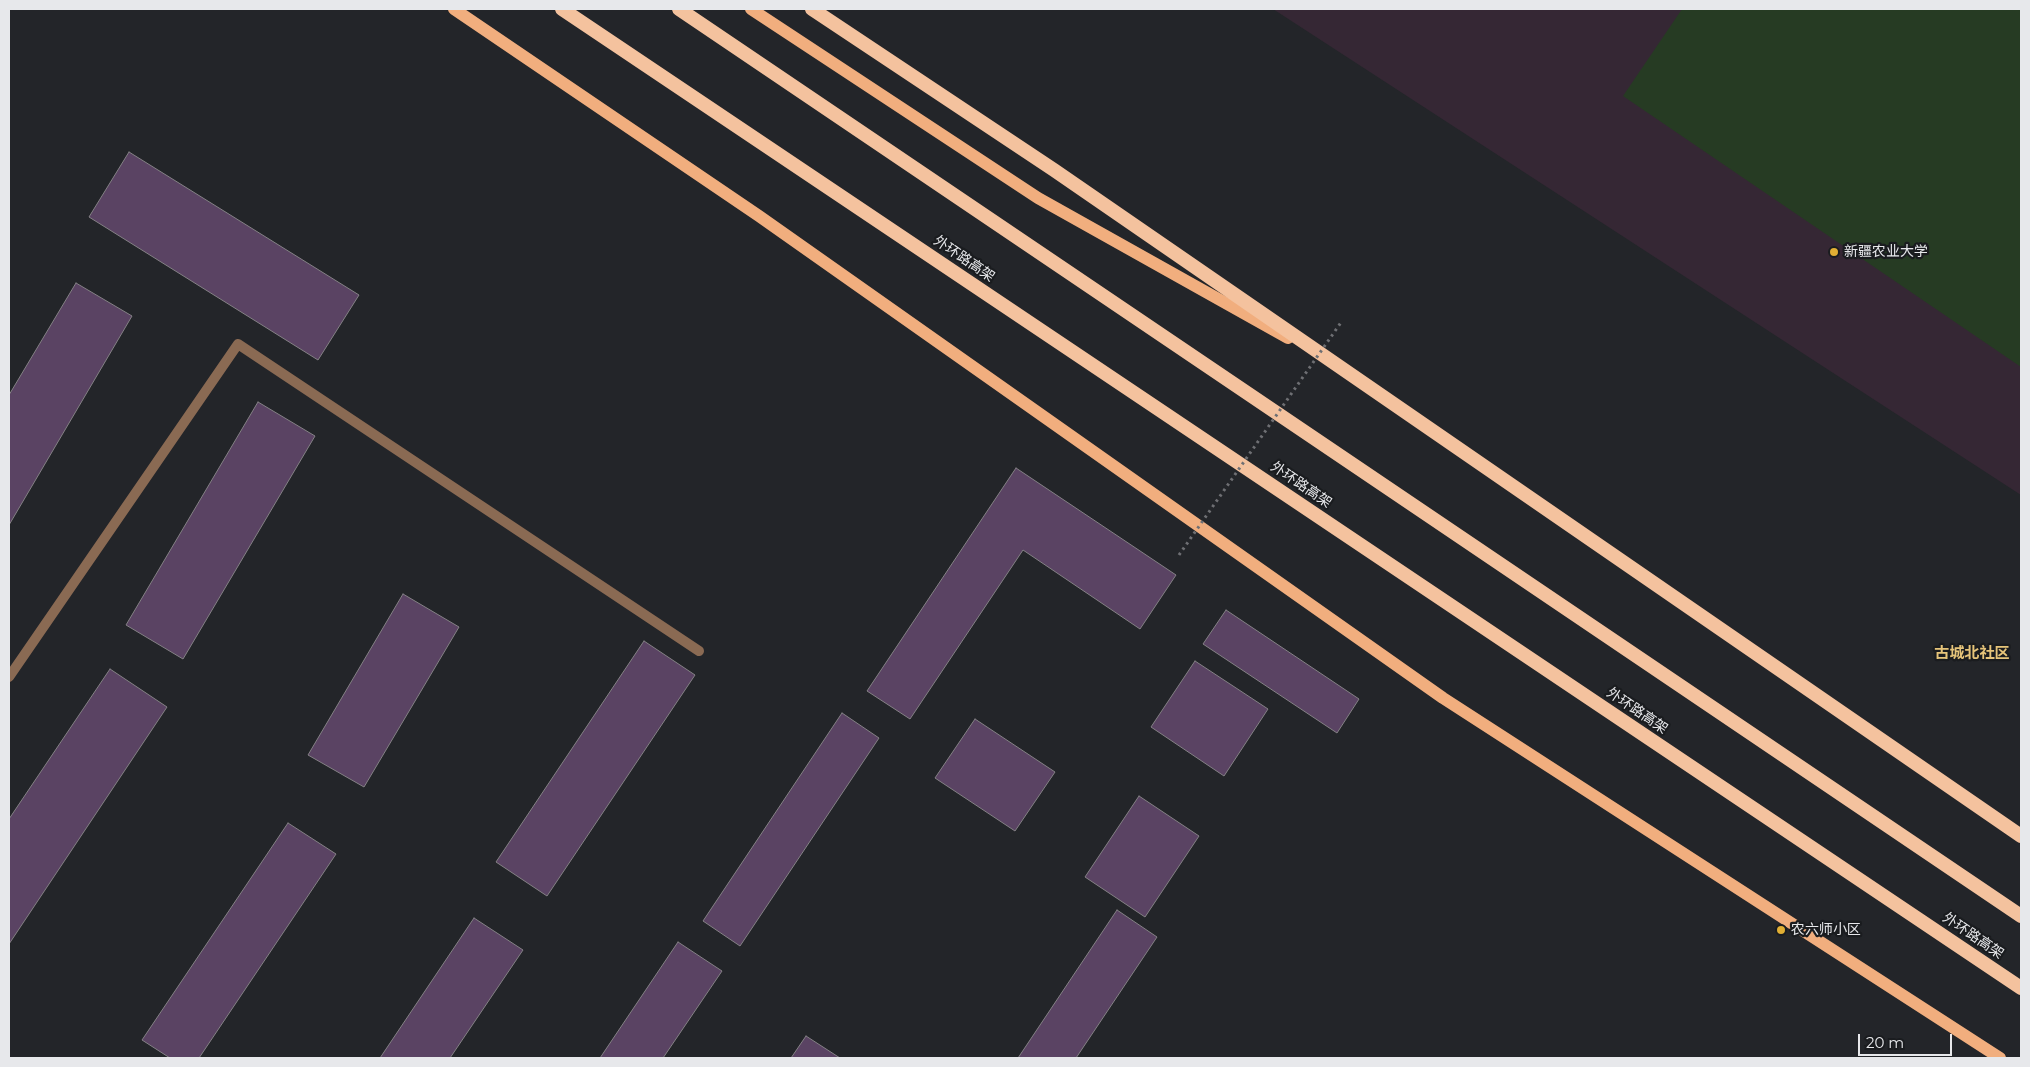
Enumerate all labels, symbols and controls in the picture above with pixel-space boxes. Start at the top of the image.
street label: 外环路高架 [930,232,998,286]
place label: 新疆农业大学 [1844,244,1928,260]
marker: 新疆农业大学 [1828,246,1840,258]
street label: 外环路高架 [1267,458,1335,512]
district label: 古城北社区 [1935,645,2009,663]
street label: 外环路高架 [1603,684,1671,738]
street label: 外环路高架 [1939,909,2007,963]
place label: 农六师小区 [1791,922,1861,938]
marker: 农六师小区 [1775,924,1787,936]
scale bar [1860,1024,1954,1056]
text: 20 m [1866,1033,1904,1052]

